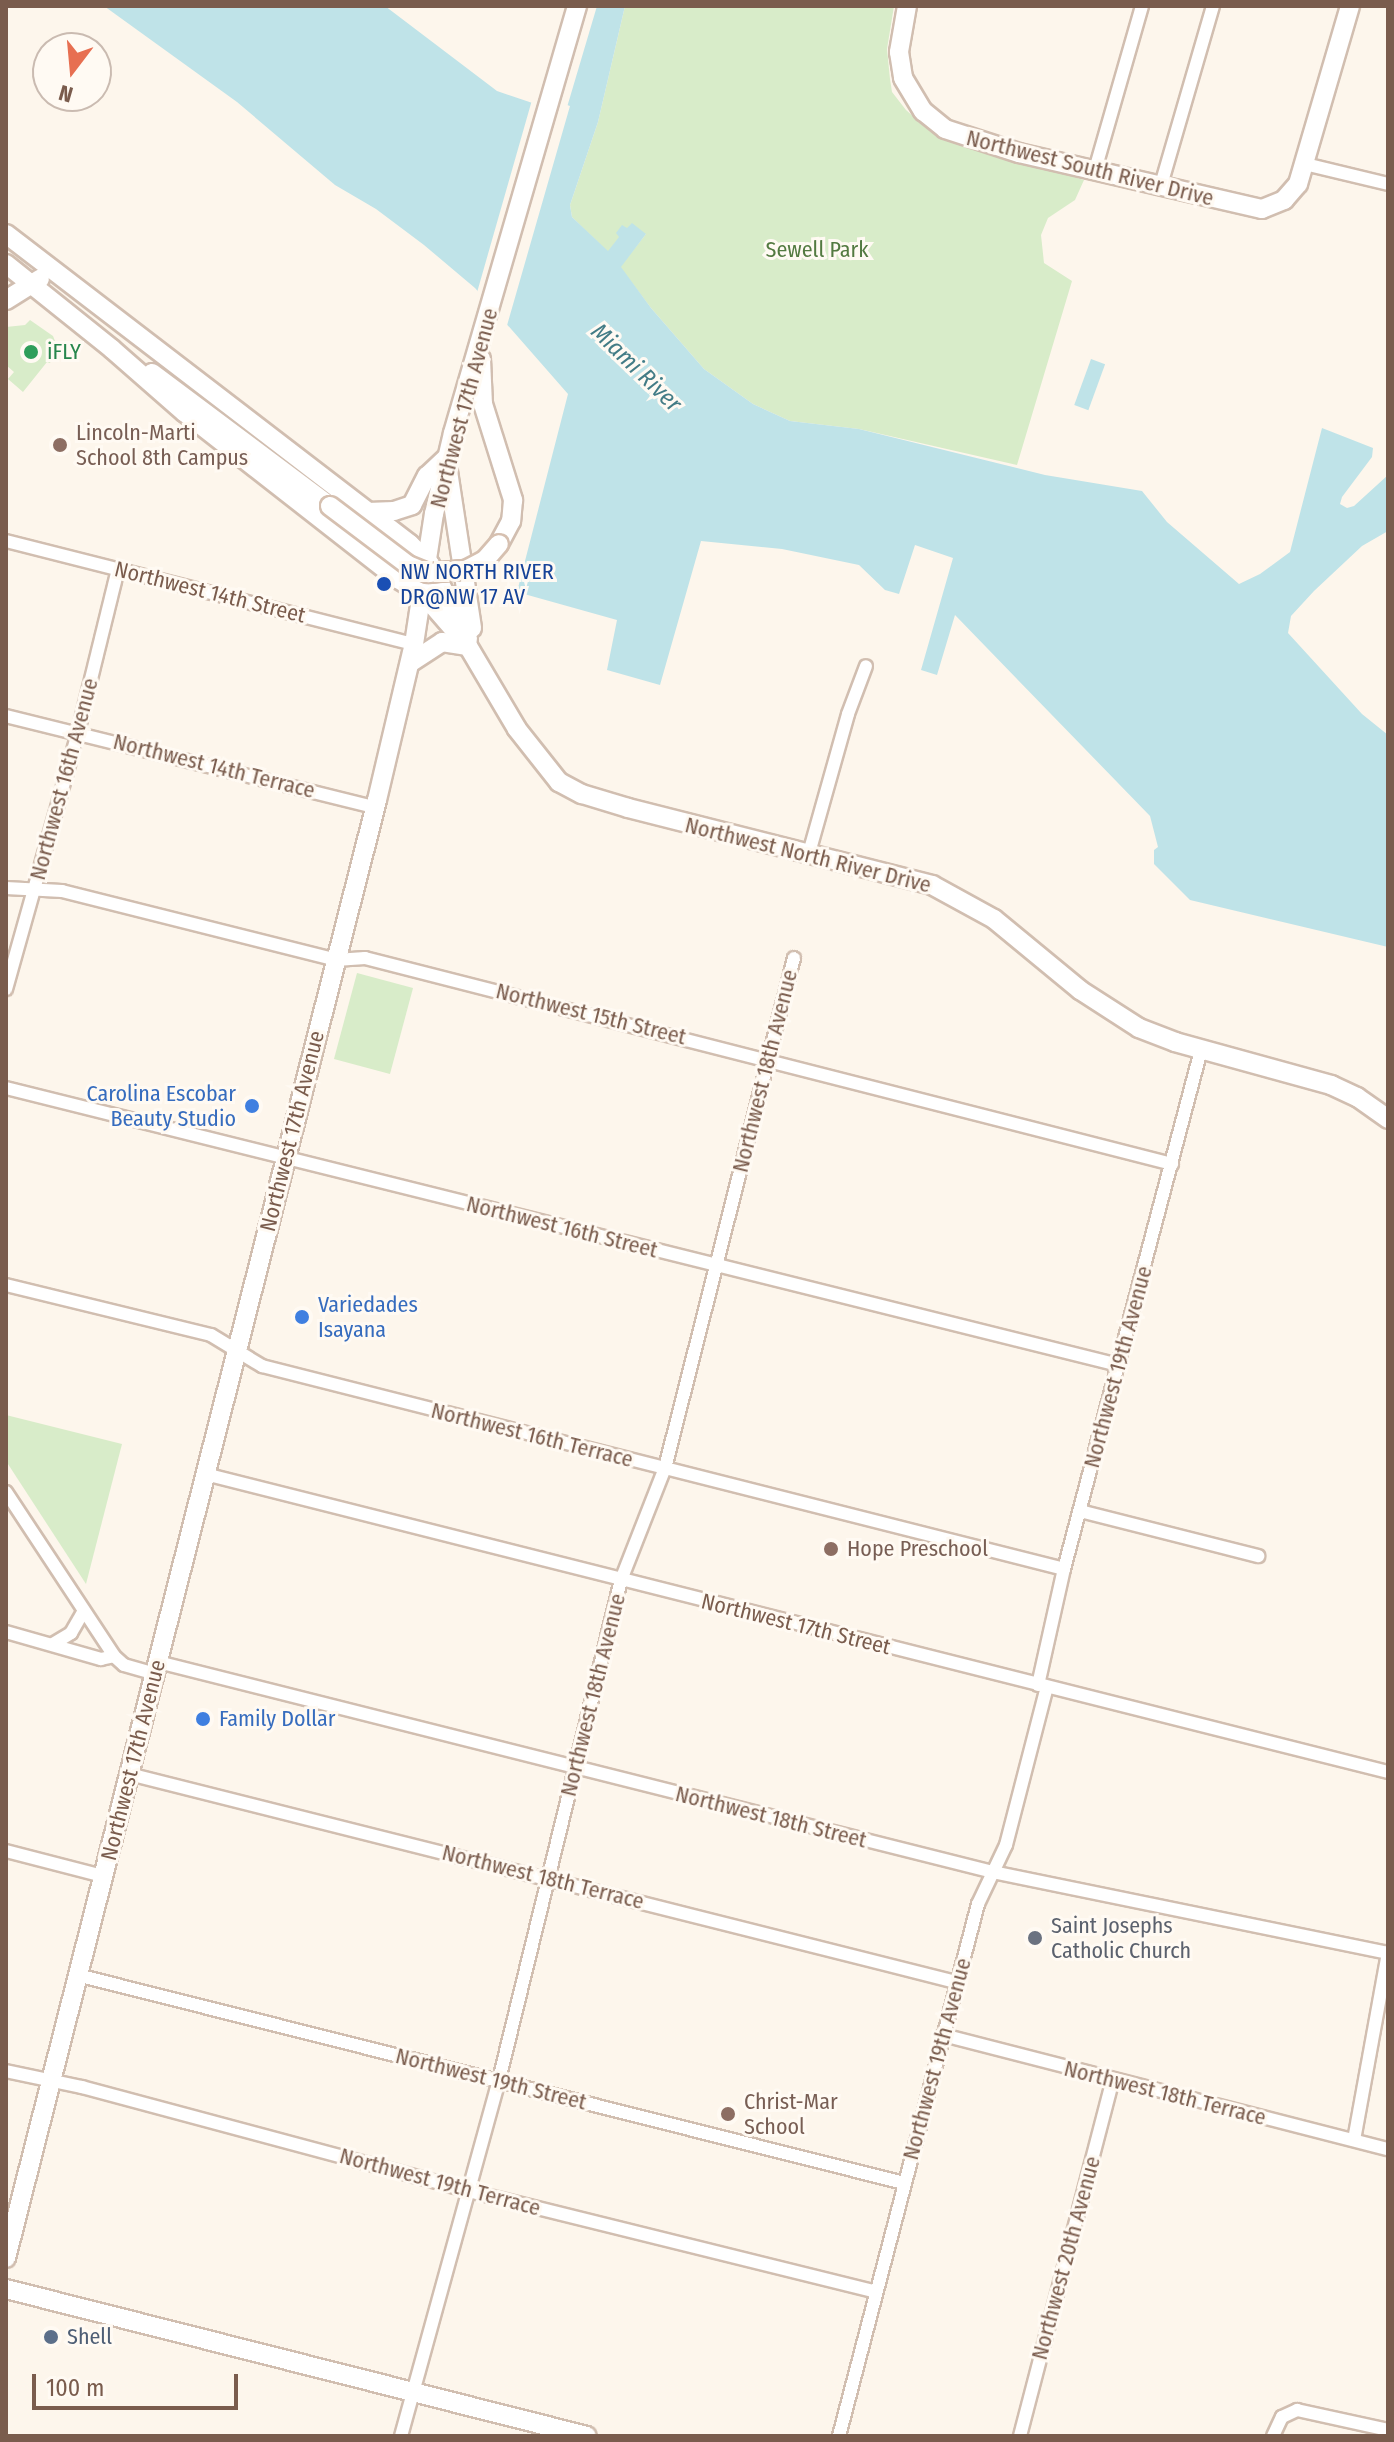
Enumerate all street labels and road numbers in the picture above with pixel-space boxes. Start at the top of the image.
street label: Northwest South River Drive [964,124,1216,212]
street label: Northwest 17th Avenue [425,305,503,511]
street label: Northwest 14th Street [112,556,308,628]
street label: Northwest 16th Avenue [24,675,104,883]
street label: Northwest 14th Terrace [110,728,318,804]
street label: Northwest North River Drive [682,812,934,898]
street label: Northwest 18th Avenue [727,967,803,1175]
street label: Northwest 15th Street [493,978,689,1050]
street label: Northwest 17th Avenue [254,1028,330,1234]
street label: Northwest 16th Street [464,1190,660,1264]
street label: Northwest 19th Avenue [1078,1263,1158,1471]
street label: Northwest 16th Terrace [428,1397,636,1473]
street label: Northwest 17th Street [699,1588,893,1660]
street label: Northwest 18th Avenue [555,1591,631,1799]
street label: Northwest 17th Avenue [95,1657,171,1863]
street label: Northwest 18th Street [673,1780,869,1854]
street label: Northwest 18th Terrace [439,1839,647,1915]
street label: Northwest 19th Avenue [897,1955,977,2163]
street label: Northwest 19th Street [393,2043,589,2115]
street label: Northwest 18th Terrace [1061,2055,1269,2131]
street label: Northwest 19th Terrace [337,2142,543,2222]
street label: Northwest 20th Avenue [1026,2153,1106,2363]

